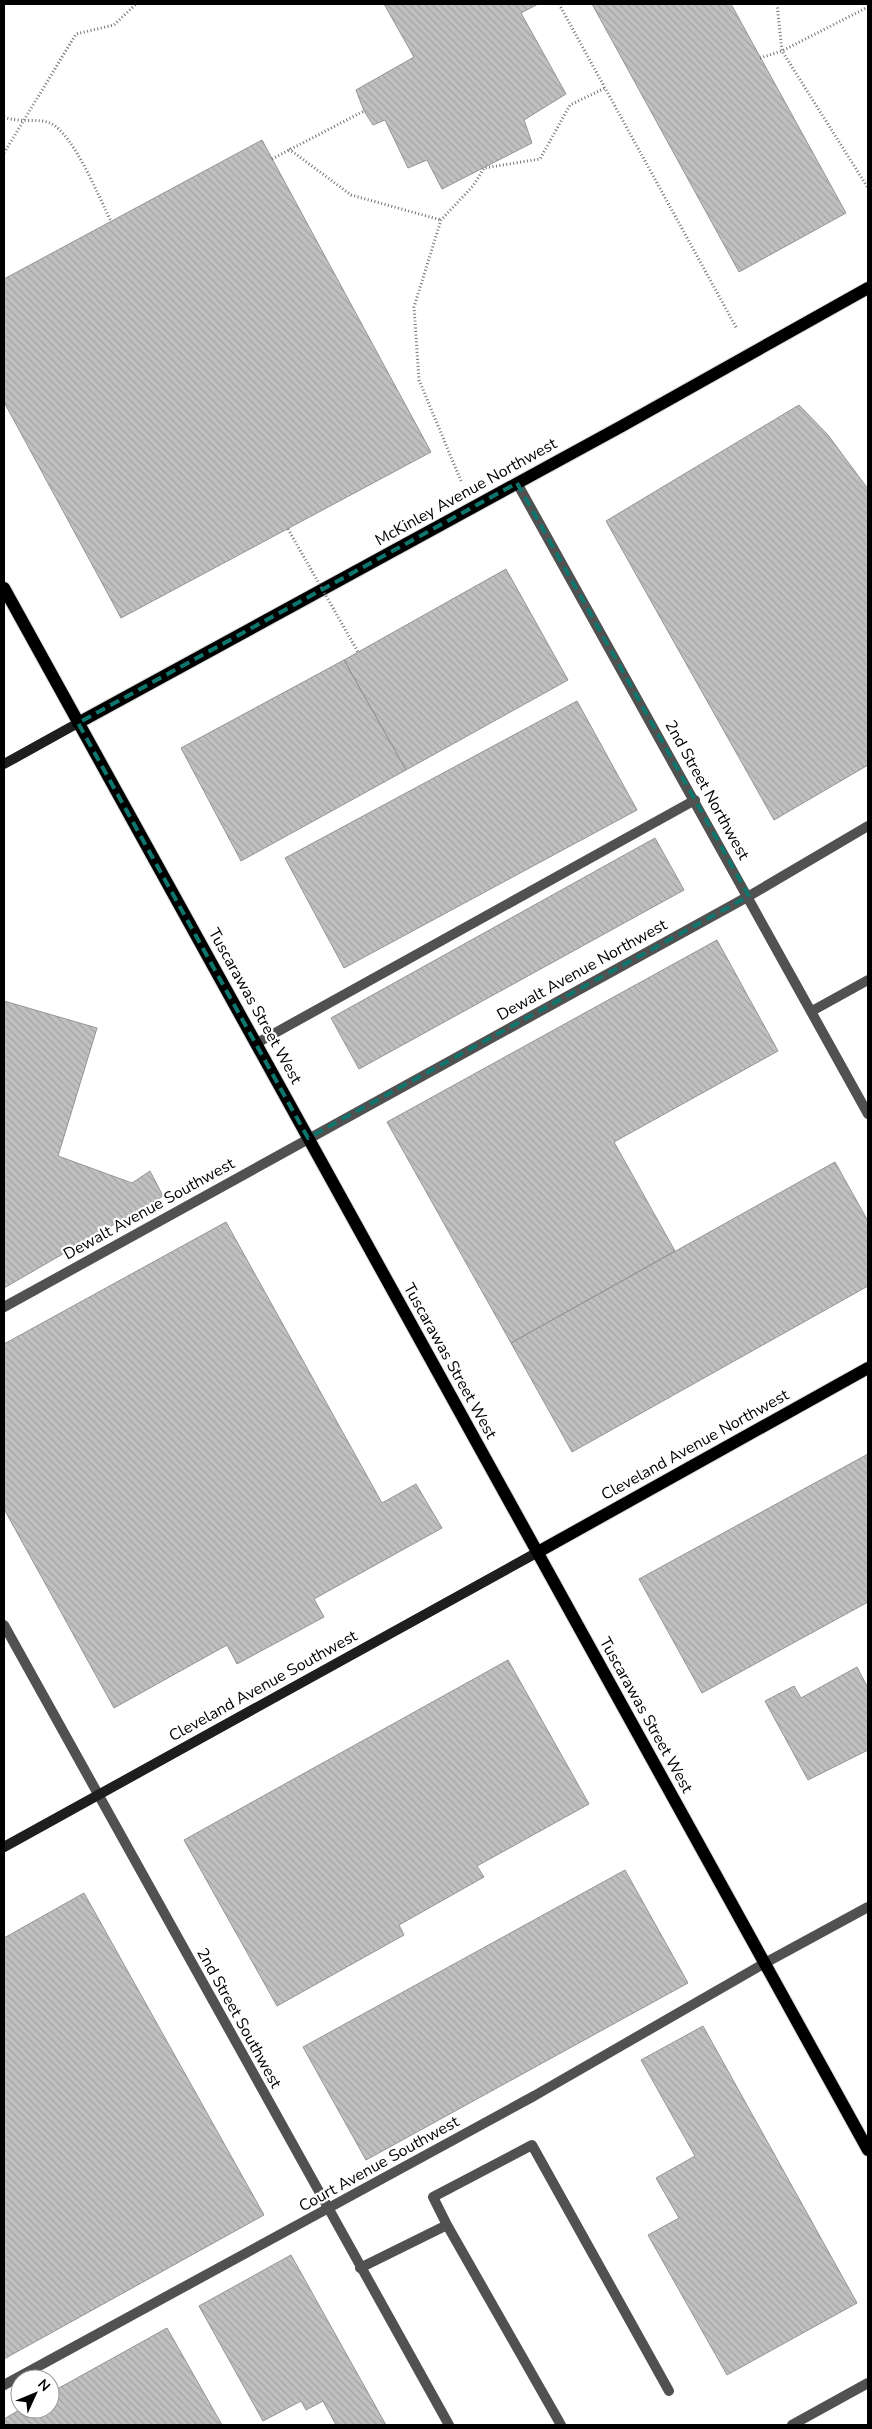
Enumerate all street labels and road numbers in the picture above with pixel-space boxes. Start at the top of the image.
street label: McKinley Avenue Northwest [371,433,561,551]
street label: 2nd Street Northwest [659,716,755,864]
street label: Dewalt Avenue Northwest [493,914,671,1026]
street label: Tuscarawas Street West [203,924,307,1088]
street label: Dewalt Avenue Southwest [60,1153,239,1265]
street label: Tuscarawas Street West [398,1279,502,1443]
street label: Cleveland Avenue Northwest [597,1384,793,1506]
street label: Cleveland Avenue Southwest [165,1625,361,1747]
street label: Tuscarawas Street West [594,1633,698,1797]
street label: 2nd Street Southwest [191,1944,287,2092]
street label: Court Avenue Southwest [295,2111,463,2217]

